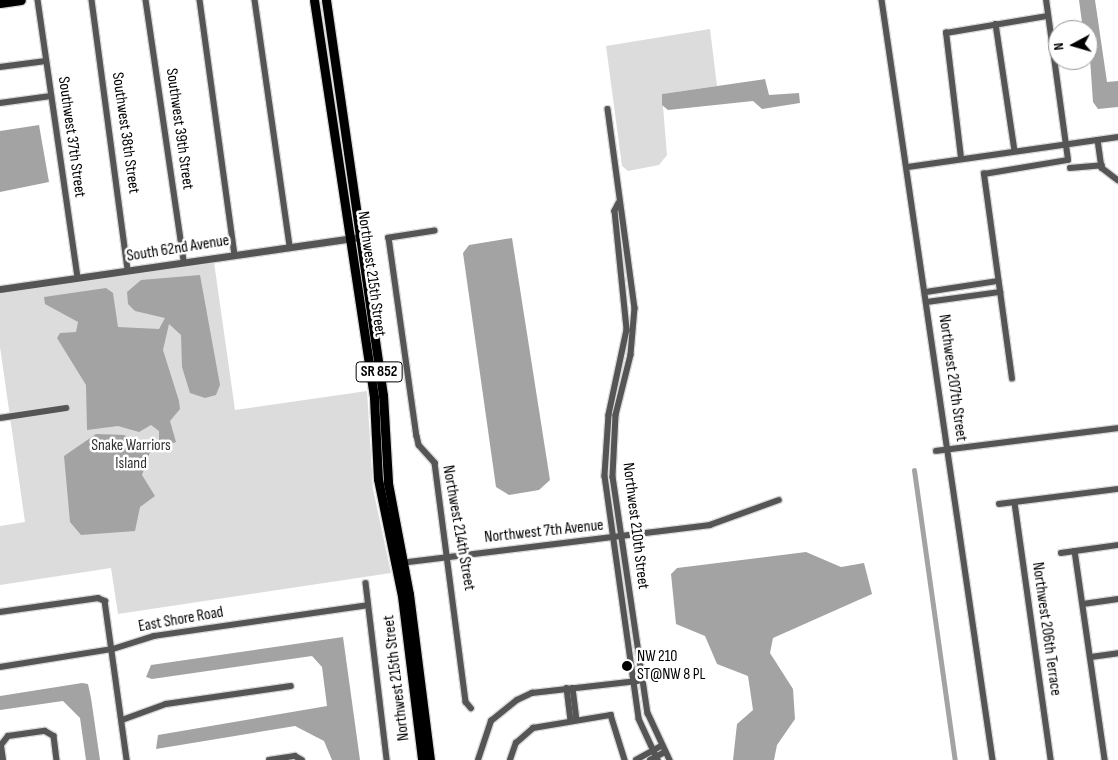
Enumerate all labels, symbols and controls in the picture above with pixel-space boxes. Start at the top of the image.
north arrow [1048,20,1098,70]
text: N [1050,42,1067,51]
street label: Southwest 39th Street [161,67,197,191]
street label: Southwest 38th Street [107,71,143,195]
street label: Southwest 37th Street [53,75,89,199]
street label: Northwest 215th Street [353,210,389,338]
street label: South 62nd Avenue [125,231,231,267]
street label: Northwest 207th Street [934,313,970,443]
road number: SR 852 [355,360,403,384]
park label: Snake Warriors Island [91,436,171,474]
street label: Northwest 210th Street [618,462,652,590]
street label: Northwest 214th Street [438,464,478,592]
street label: Northwest 7th Avenue [483,516,605,548]
street label: Northwest 206th Terrace [1027,561,1065,697]
street label: East Shore Road [137,603,225,637]
street label: Northwest 215th Street [380,614,414,742]
place label: NW 210 ST@NW 8 PL [637,647,706,685]
marker: NW 210 ST@NW 8 PL [621,660,633,672]

